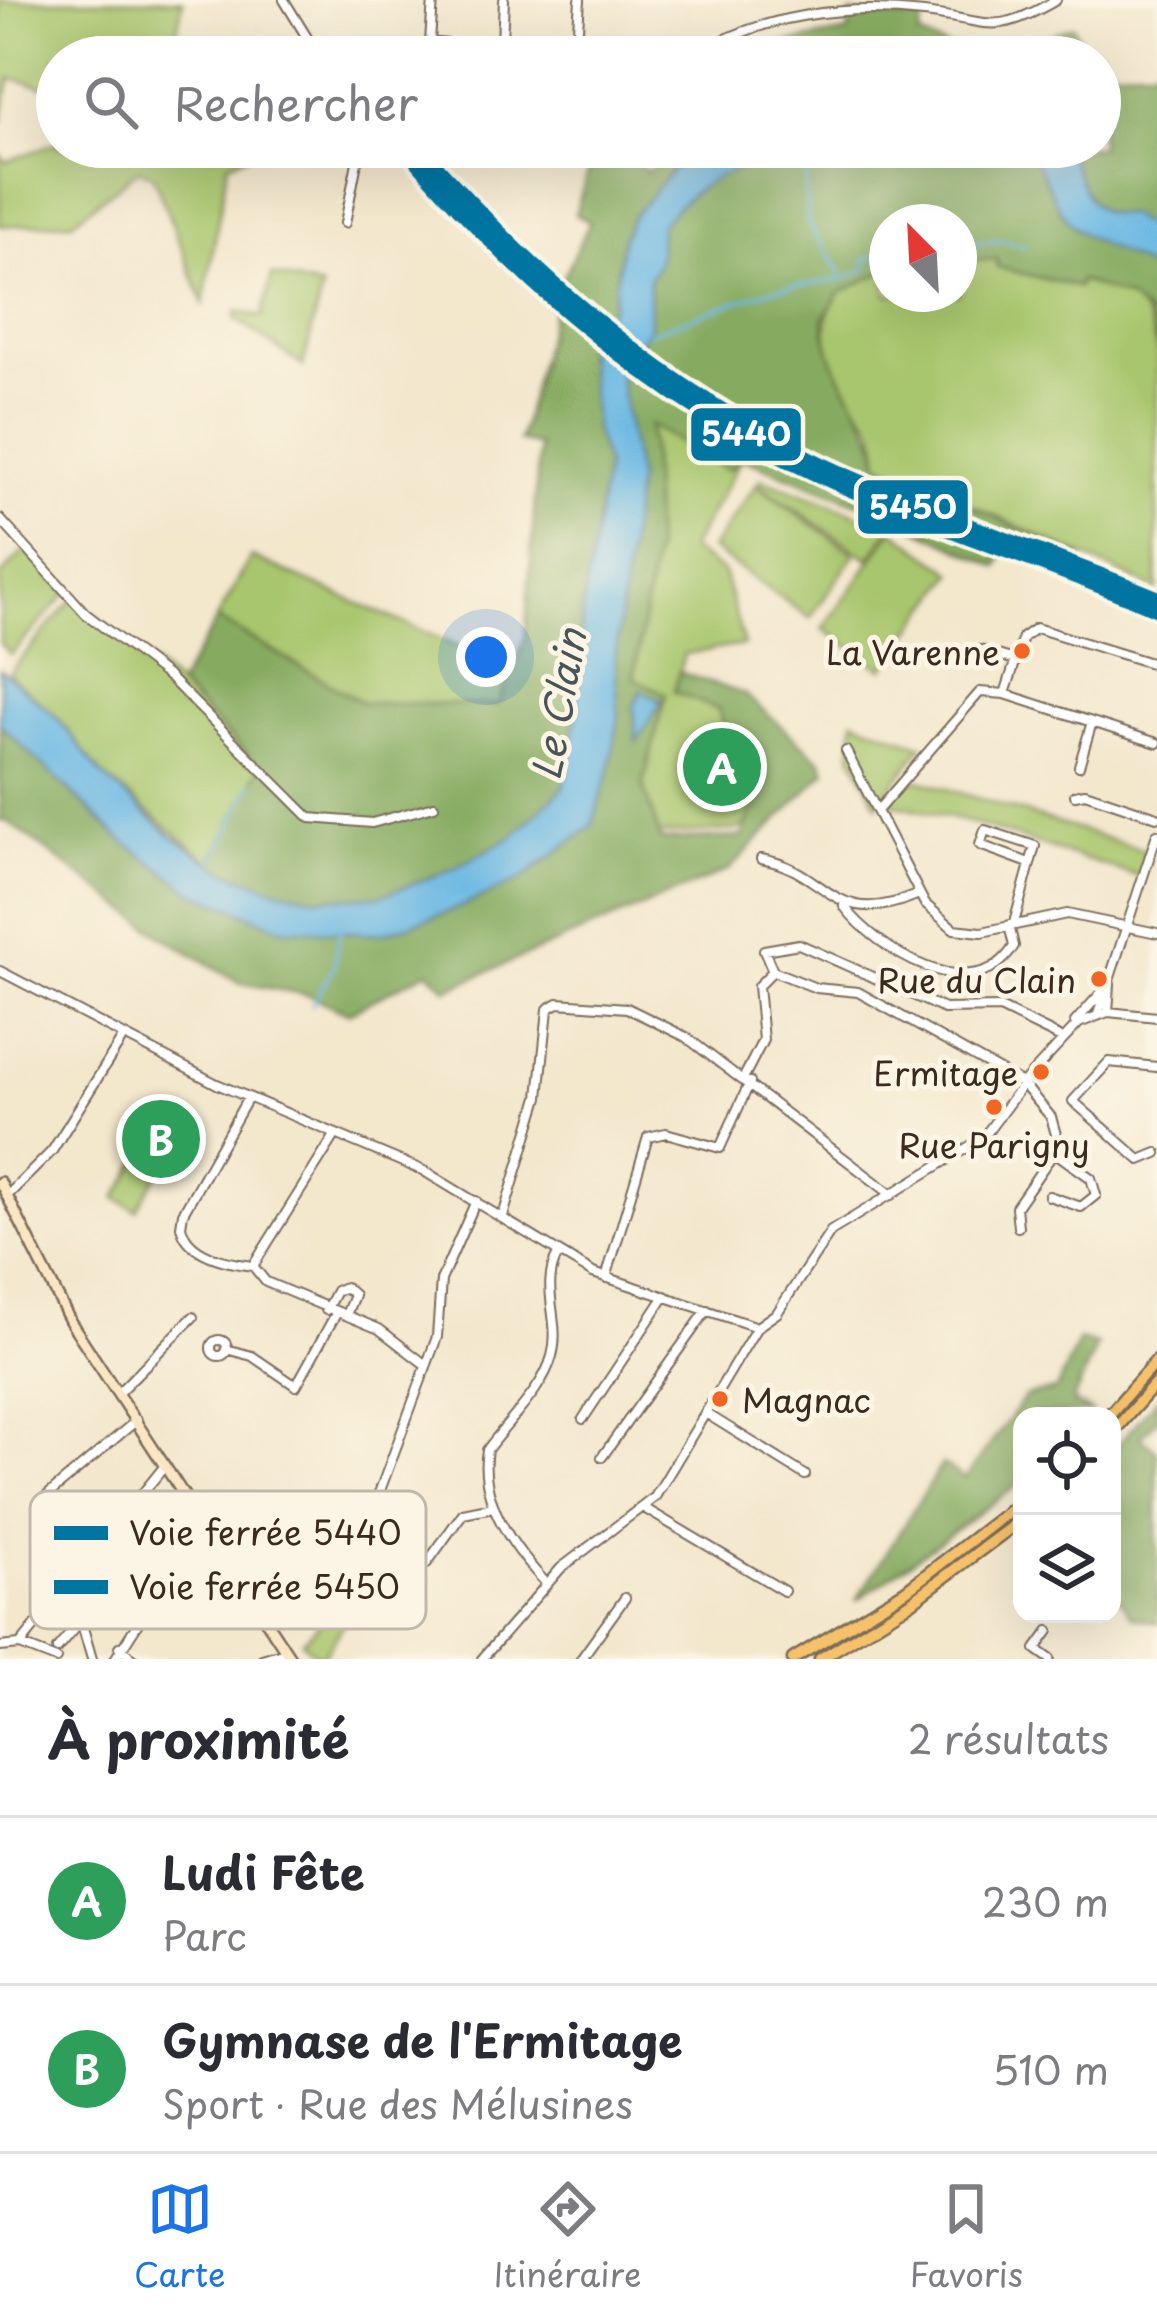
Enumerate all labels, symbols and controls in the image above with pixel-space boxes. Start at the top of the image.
search box [36,36,1121,168]
text: Rechercher [174,68,418,136]
icon: search [78,69,144,135]
north arrow [869,204,977,312]
line badge: 5440 [689,406,803,463]
text: 5440 [701,407,791,457]
line badge: 5450 [856,478,970,536]
text: 5450 [869,480,957,530]
water label: Le Clain [515,622,600,784]
place label: La Varenne [826,626,1000,676]
your location [456,627,516,687]
marker: La Varenne [1011,640,1033,662]
pin: A [683,722,761,812]
place label: Rue du Clain [877,954,1076,1004]
marker: Rue du Clain [1088,968,1110,990]
place label: Ermitage [873,1047,1018,1097]
marker: Ermitage [1030,1061,1052,1083]
pin: B [122,1094,200,1184]
marker: Rue Parigny [983,1096,1005,1118]
place label: Rue Parigny [899,1119,1089,1169]
place label: Magnac [742,1374,871,1424]
marker: Magnac [709,1388,731,1410]
map controls [1013,1407,1121,1623]
button: locate [1013,1407,1121,1515]
legend [30,1491,426,1629]
text: Voie ferrée 5440 [129,1506,402,1556]
button: layers [1013,1515,1121,1623]
text: Voie ferrée 5450 [129,1560,400,1610]
text: À proximité [48,1699,349,1776]
text: 2 résultats [908,1708,1109,1767]
text: Ludi Fête [162,1837,365,1905]
text: A [72,1871,102,1930]
text: 230 m [982,1871,1109,1930]
text: Parc [162,1905,247,1964]
text: Gymnase de l'Ermitage [162,2005,683,2073]
text: B [74,2039,100,2098]
text: 510 m [992,2039,1109,2098]
text: Sport · Rue des Mélusines [162,2073,633,2132]
tab: Carte [134,2176,225,2298]
tab: Itinéraire [493,2176,642,2298]
tab: Favoris [910,2176,1023,2298]

